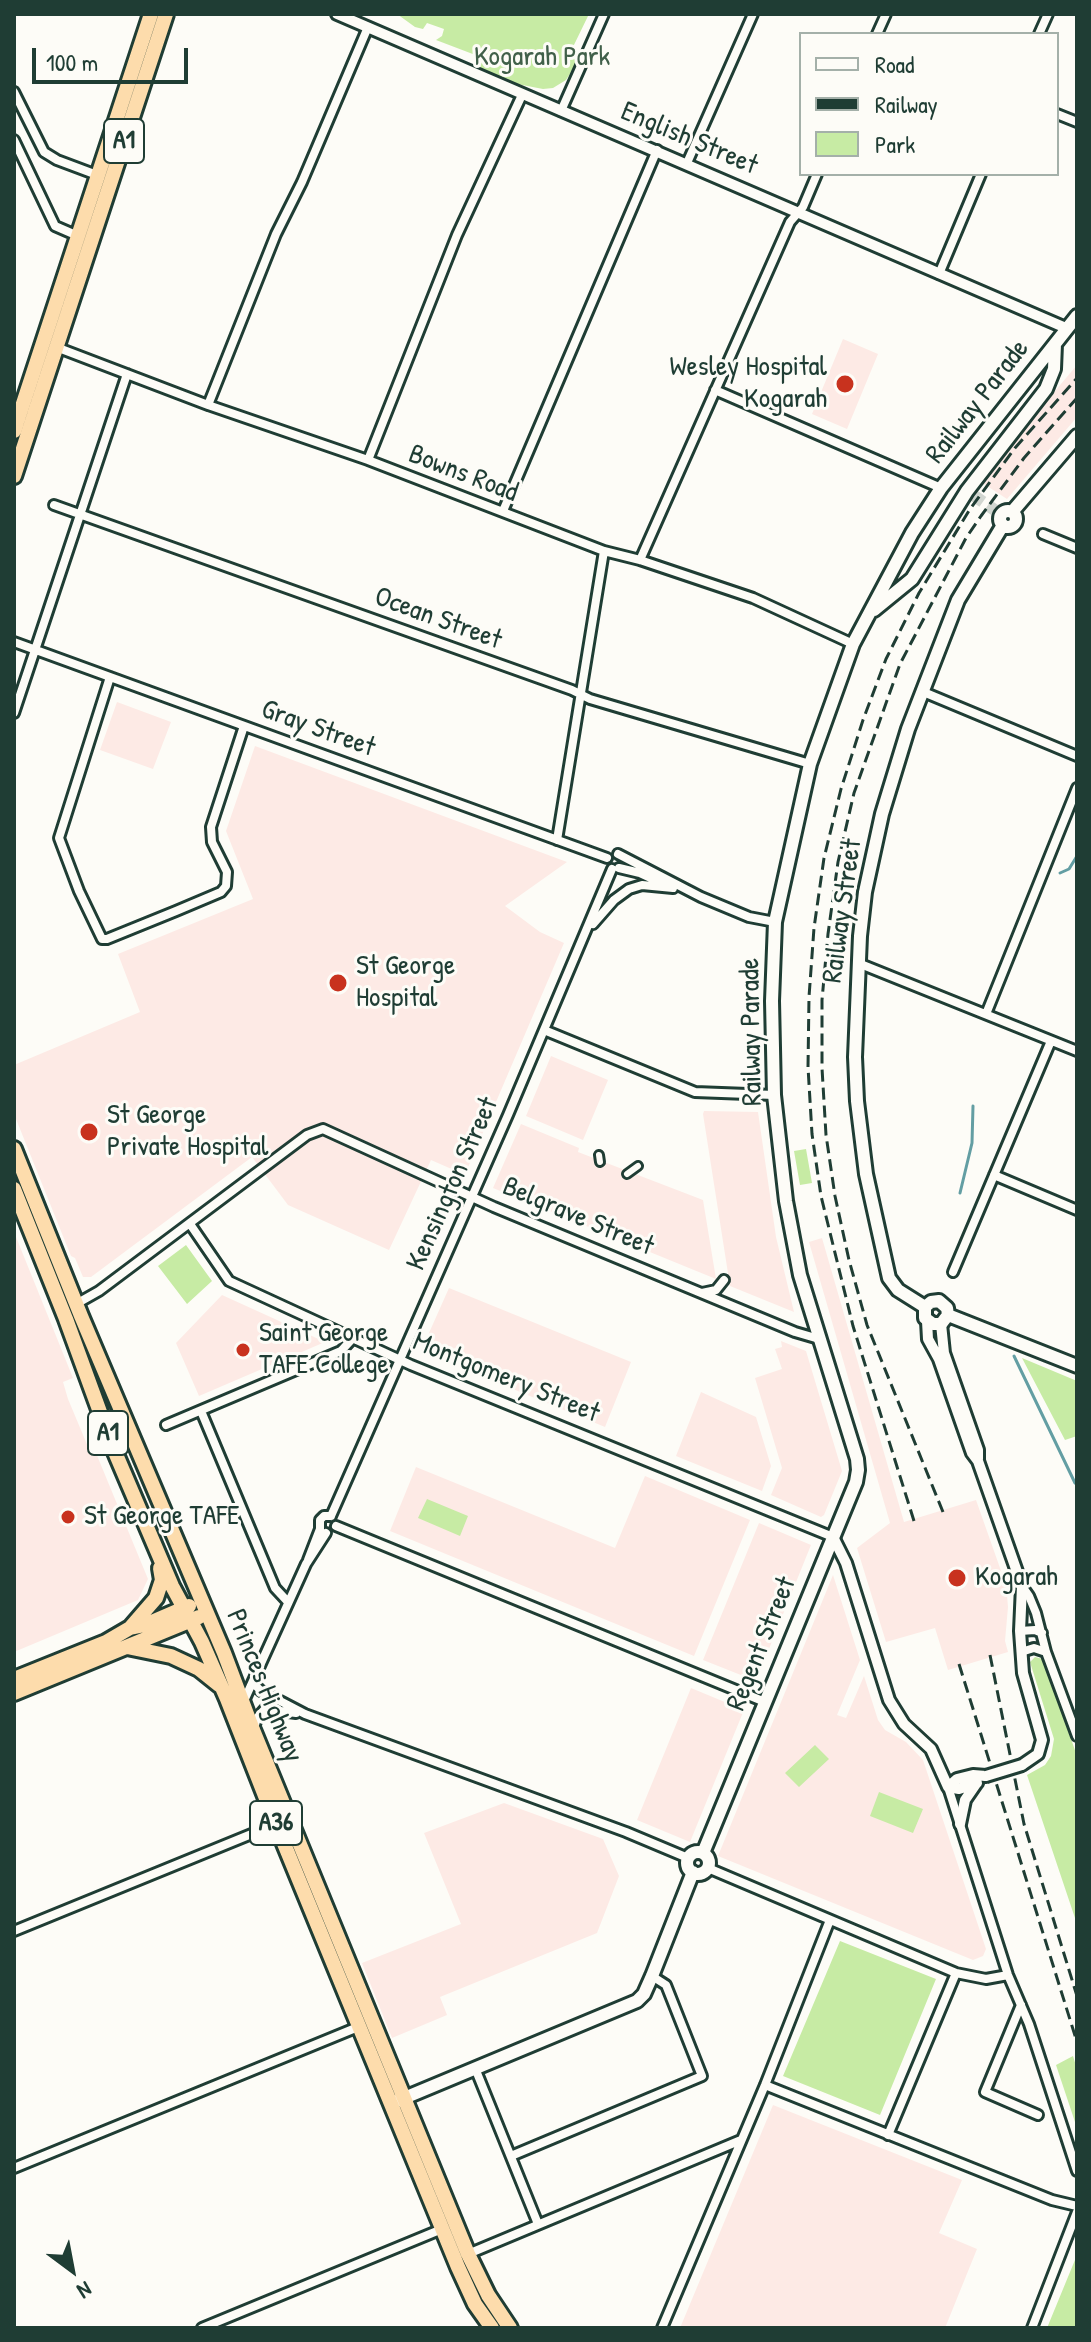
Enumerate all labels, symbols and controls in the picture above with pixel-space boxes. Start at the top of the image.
scale bar [36,32,192,82]
legend [799,32,1059,176]
park label: Kogarah Park [474,41,610,75]
text: 100 m [46,46,98,78]
text: Road [875,48,914,80]
text: Railway [875,88,938,120]
street label: English Street [616,95,762,183]
road number: A1 [104,119,144,163]
text: Park [875,128,915,160]
street label: Railway Parade [919,333,1037,471]
place label: Wesley Hospital Kogarah [669,351,827,417]
marker: Wesley Hospital Kogarah [834,373,856,395]
street label: Bowns Road [404,438,522,510]
street label: Ocean Street [370,580,506,658]
street label: Gray Street [257,693,379,765]
street label: Railway Street [816,837,870,985]
place label: St George Hospital [356,950,455,1016]
street label: Railway Parade [734,958,770,1106]
marker: St George Hospital [327,972,349,994]
street label: Kensington Street [400,1092,506,1276]
place label: St George Private Hospital [107,1099,268,1165]
marker: St George Private Hospital [78,1121,100,1143]
street label: Belgrave Street [497,1170,659,1264]
place label: Saint George TAFE College [259,1317,389,1383]
street label: Montgomery Street [408,1325,604,1431]
marker: Saint George TAFE College [234,1341,252,1359]
road number: A1 [88,1411,128,1455]
place label: St George TAFE [84,1500,239,1534]
marker: St George TAFE [59,1508,77,1526]
place label: Kogarah [975,1561,1058,1595]
marker: Kogarah [946,1567,968,1589]
street label: Regent Street [720,1572,804,1716]
street label: Princes Highway [218,1605,310,1767]
road number: A36 [250,1801,302,1845]
north arrow [32,2230,112,2310]
text: N [72,2275,98,2306]

